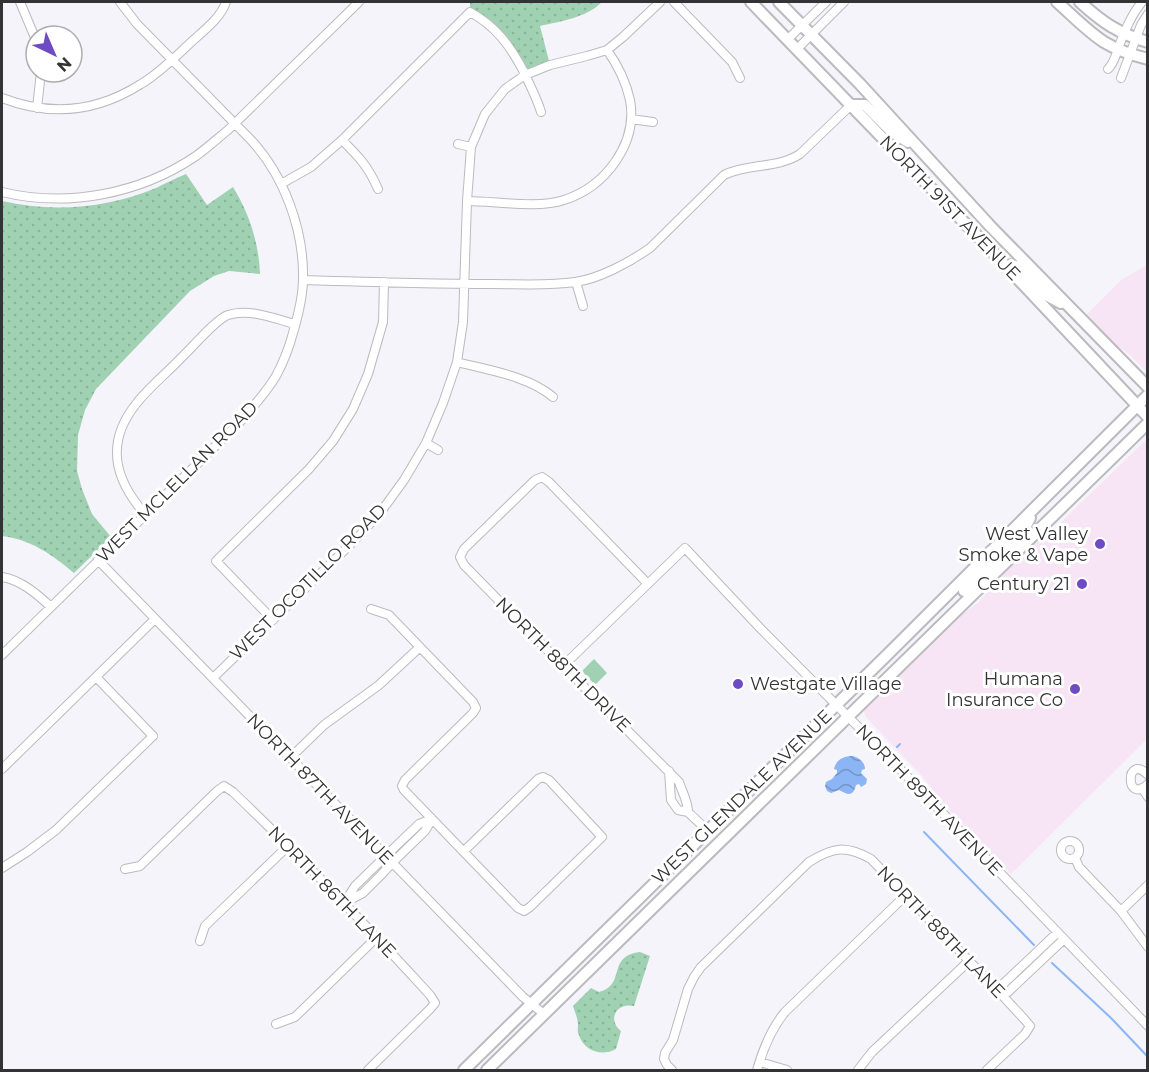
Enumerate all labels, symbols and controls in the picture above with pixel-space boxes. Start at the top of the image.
north arrow [24,24,84,84]
text: N [53,53,75,76]
street label: NORTH 91ST AVENUE [875,131,1025,285]
street label: WEST MCLELLAN ROAD [92,397,262,567]
street label: WEST OCOTILLO ROAD [225,499,391,665]
place label: West Valley Smoke & Vape [959,523,1088,566]
marker: West Valley Smoke & Vape [1093,537,1107,551]
place label: Century 21 [977,573,1070,595]
marker: Century 21 [1075,577,1089,591]
street label: NORTH 88TH DRIVE [491,593,635,737]
place label: Humana Insurance Co [946,668,1063,711]
place label: Westgate Village [750,673,902,695]
marker: Westgate Village [731,677,745,691]
marker: Humana Insurance Co [1068,682,1082,696]
street label: WEST GLENDALE AVENUE [648,705,836,889]
street label: NORTH 87TH AVENUE [242,709,398,869]
street label: NORTH 89TH AVENUE [851,720,1007,880]
street label: NORTH 86TH LANE [264,822,400,962]
street label: NORTH 88TH LANE [872,861,1010,1003]

